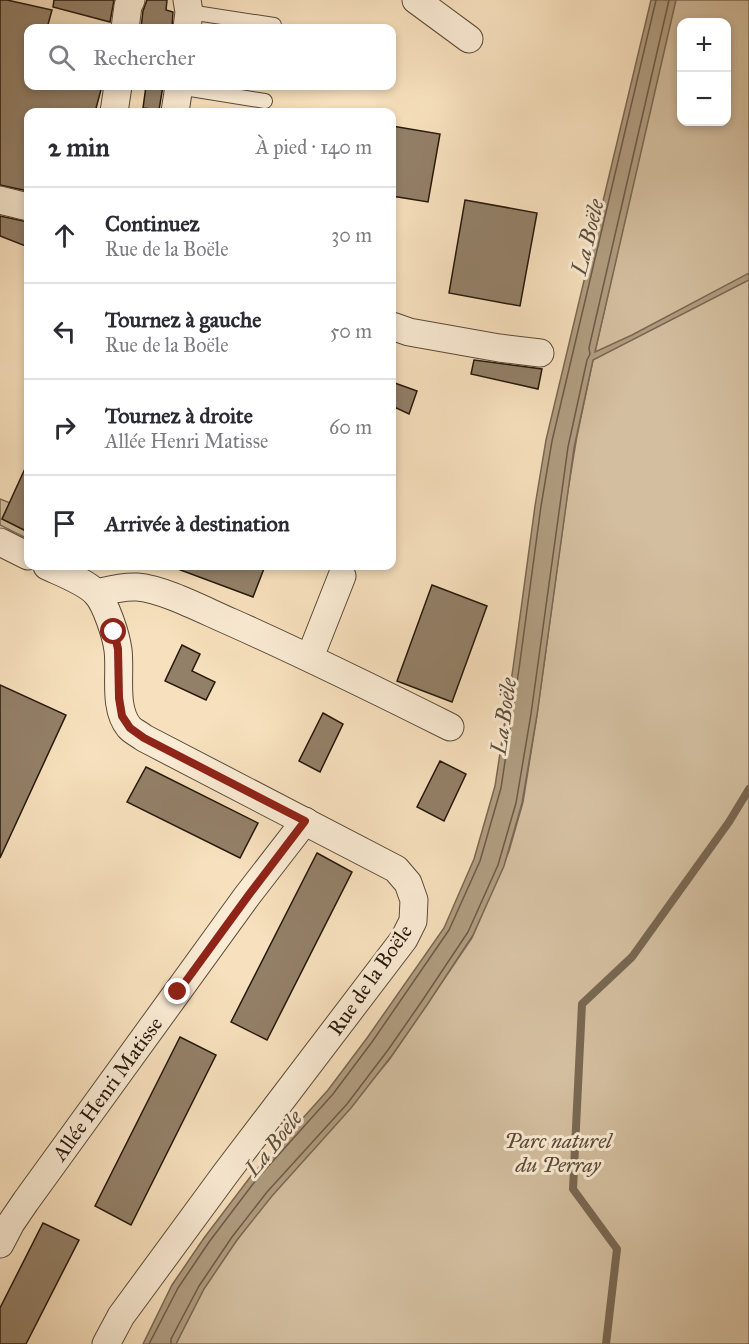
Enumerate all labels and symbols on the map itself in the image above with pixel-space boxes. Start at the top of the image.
water label: La Boële [565,196,610,279]
route start [100,618,126,644]
water label: La Boële [485,675,522,757]
street label: Rue de la Boële [322,919,418,1041]
route end [164,978,190,1004]
street label: Allée Henri Matisse [46,1011,168,1167]
water label: La Boële [238,1104,309,1182]
park label: Parc naturel du Perray [504,1128,614,1178]

